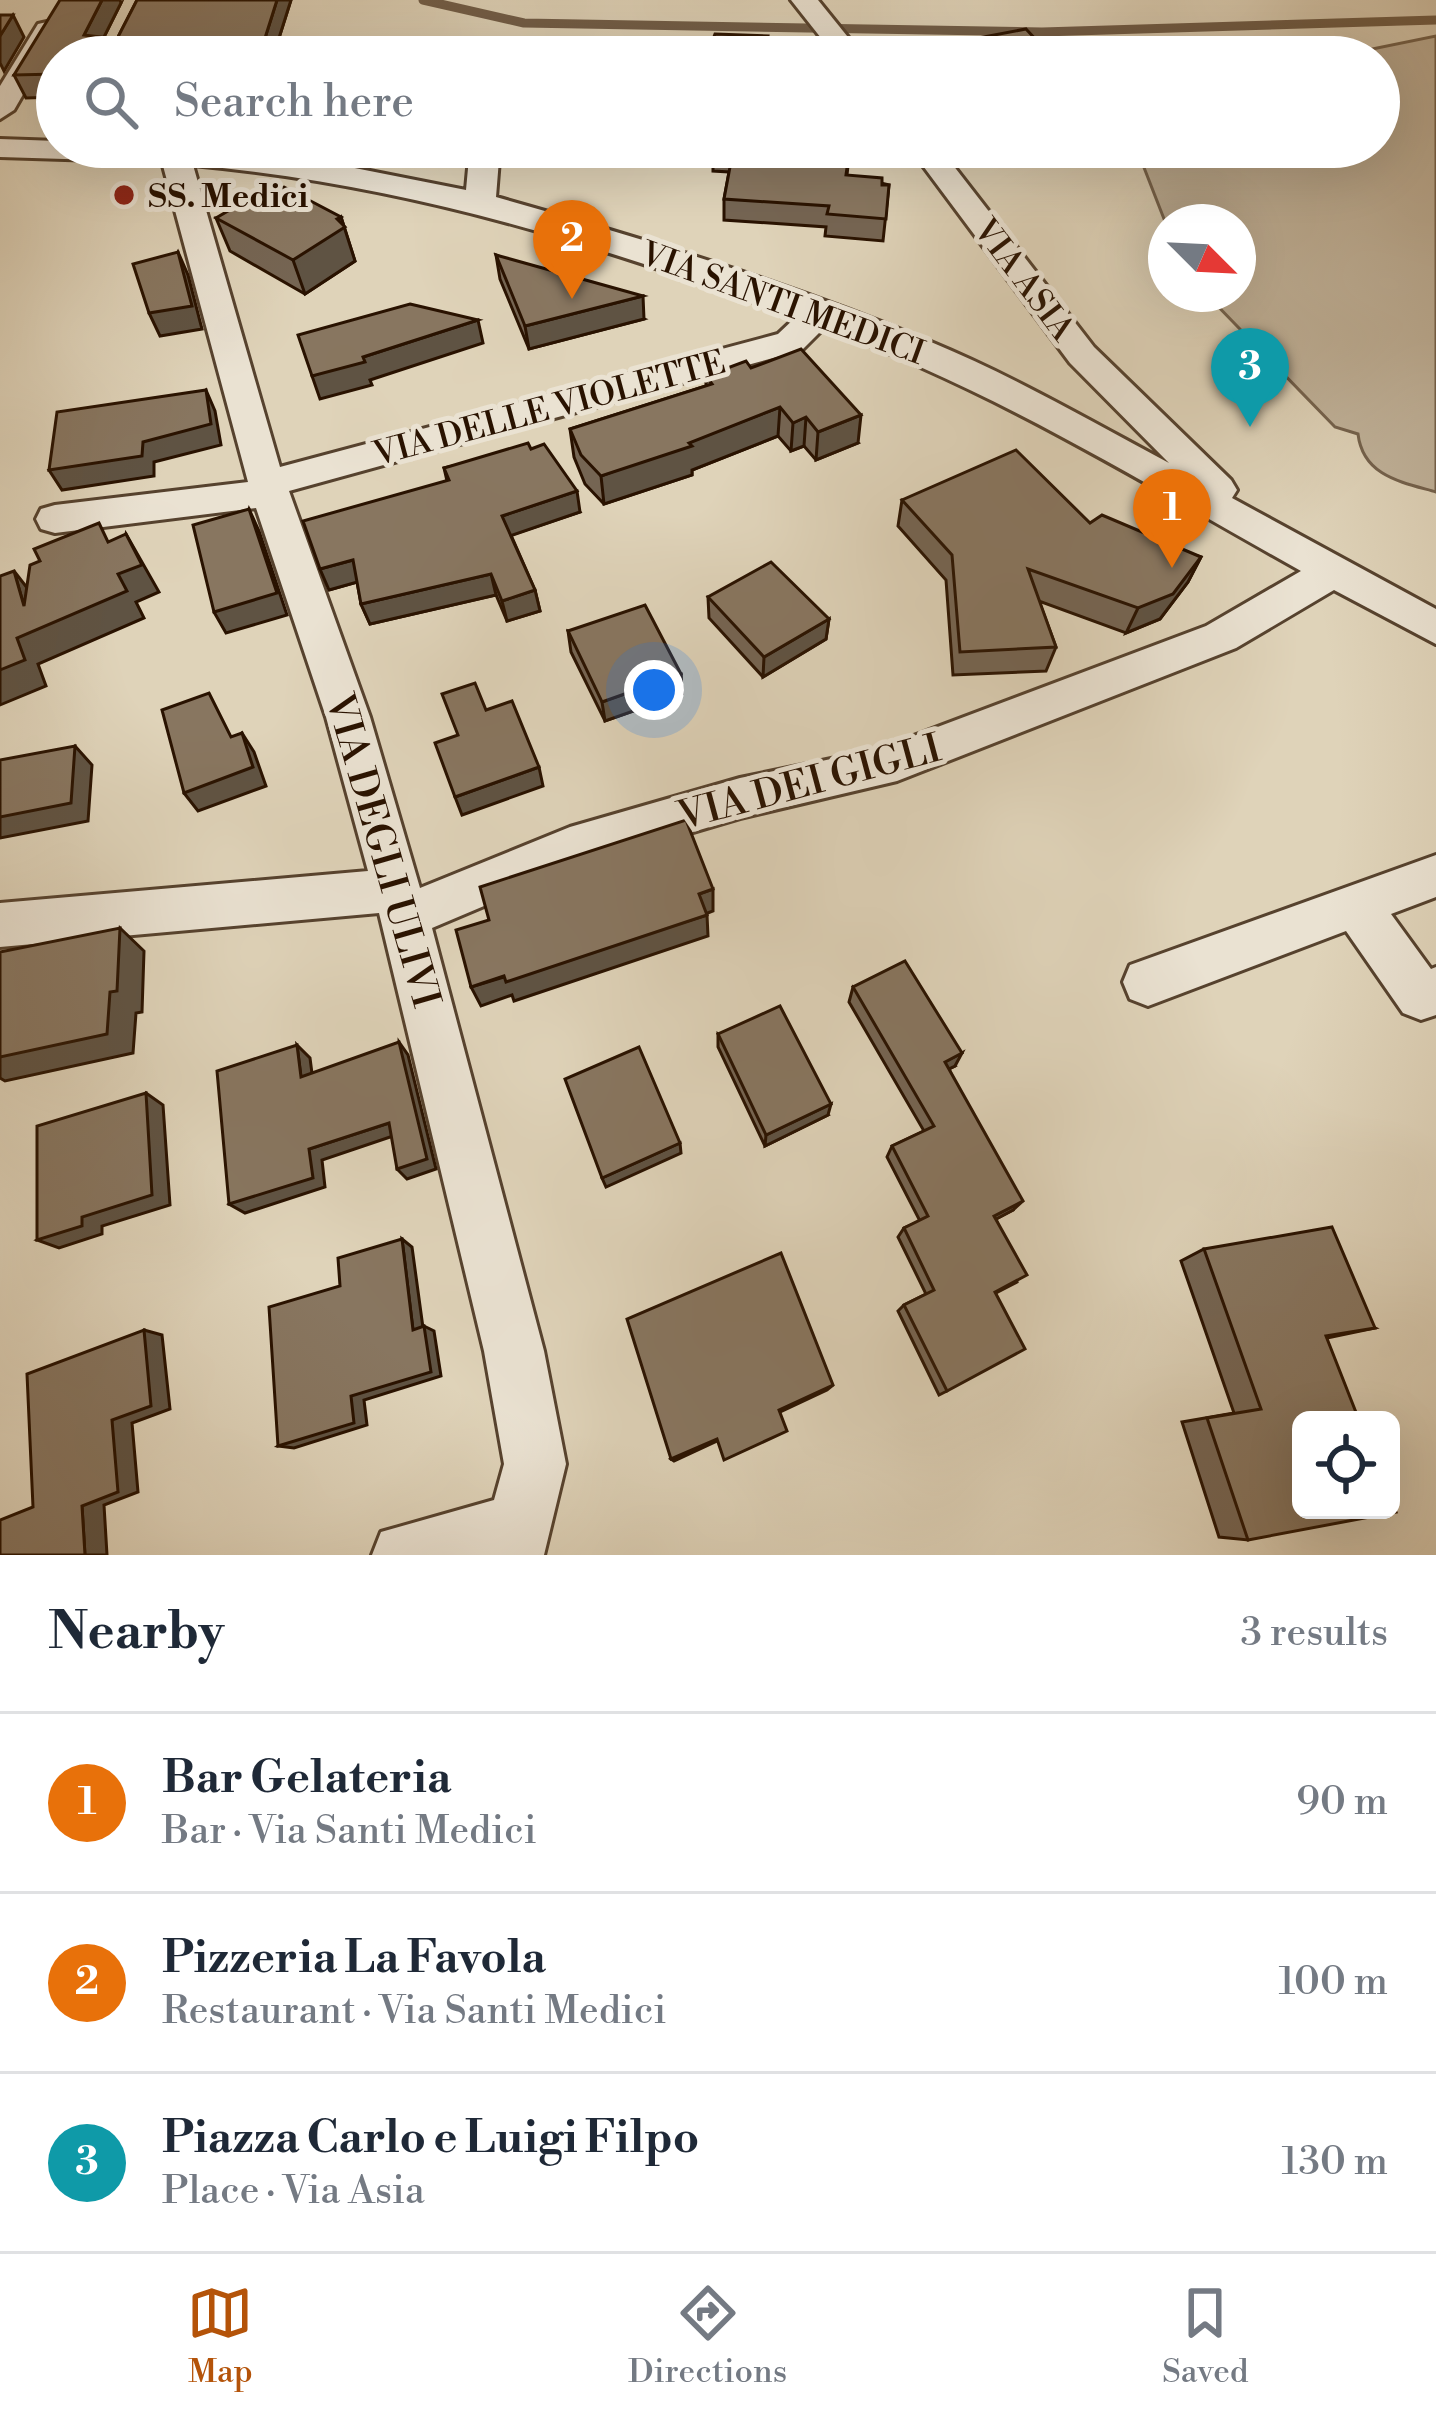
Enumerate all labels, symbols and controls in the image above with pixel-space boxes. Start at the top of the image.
search box [36,36,1400,168]
icon: search [78,69,144,135]
text: Search here [174,74,414,131]
place label: SS. Medici [148,177,309,218]
marker: SS. Medici [111,182,137,208]
pin: 2 [533,200,611,299]
north arrow [1148,204,1256,312]
street label: VIA ASIA [963,211,1083,351]
street label: VIA SANTI MEDICI [634,234,930,375]
pin: 3 [1211,328,1289,427]
street label: VIA DELLE VIOLETTE [368,343,730,476]
pin: 1 [1133,469,1211,568]
your location [624,660,684,720]
street label: VIA DEGLI ULIVI [313,687,450,1013]
street label: VIA DEI GIGLI [672,725,947,842]
map controls [1292,1411,1400,1519]
button: locate [1292,1411,1400,1519]
text: Nearby [48,1601,224,1665]
text: 3 results [1240,1609,1388,1658]
text: Bar Gelateria [162,1750,451,1807]
text: 1 [78,1778,96,1827]
text: 90 m [1296,1778,1388,1827]
text: Bar · Via Santi Medici [162,1807,537,1856]
text: Pizzeria La Favola [162,1930,546,1987]
text: 2 [75,1958,99,2007]
text: 100 m [1279,1958,1388,2007]
text: Restaurant · Via Santi Medici [162,1987,666,2036]
text: Piazza Carlo e Luigi Filpo [162,2110,699,2167]
text: 3 [75,2138,99,2187]
text: 130 m [1282,2138,1388,2187]
text: Place · Via Asia [162,2167,425,2216]
tab: Map [187,2280,253,2393]
tab: Directions [628,2280,787,2393]
tab: Saved [1162,2280,1249,2393]

